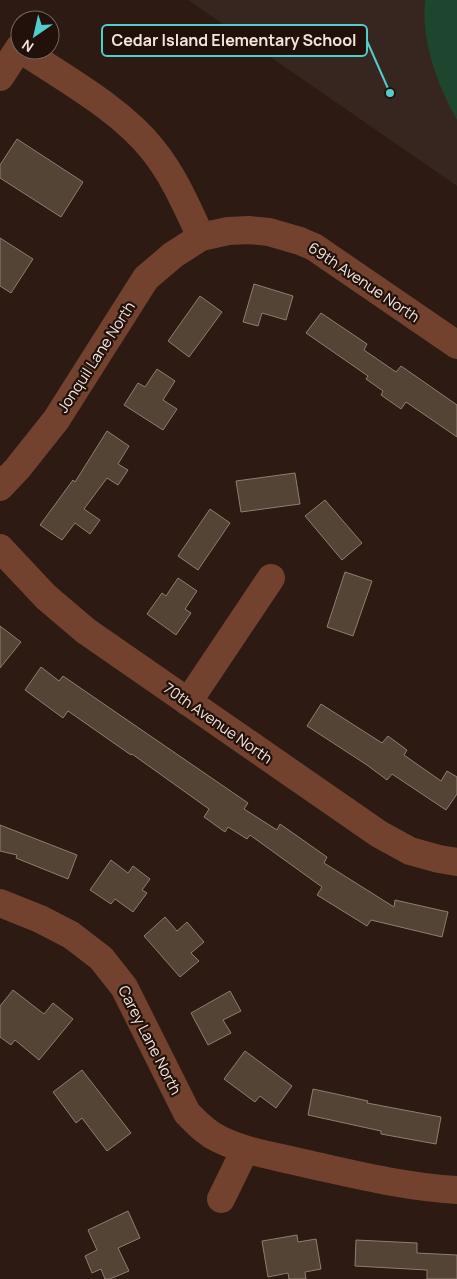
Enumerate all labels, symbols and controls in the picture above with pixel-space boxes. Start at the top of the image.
north arrow [10,10,60,60]
callout: Cedar Island Elementary School [102,25,367,56]
text: Cedar Island Elementary School [111,29,357,51]
text: N [18,36,37,57]
street label: 69th Avenue North [304,237,424,327]
street label: Jonquil Lane North [52,297,140,417]
street label: 70th Avenue North [159,678,277,768]
street label: Carey Lane North [113,982,187,1098]

